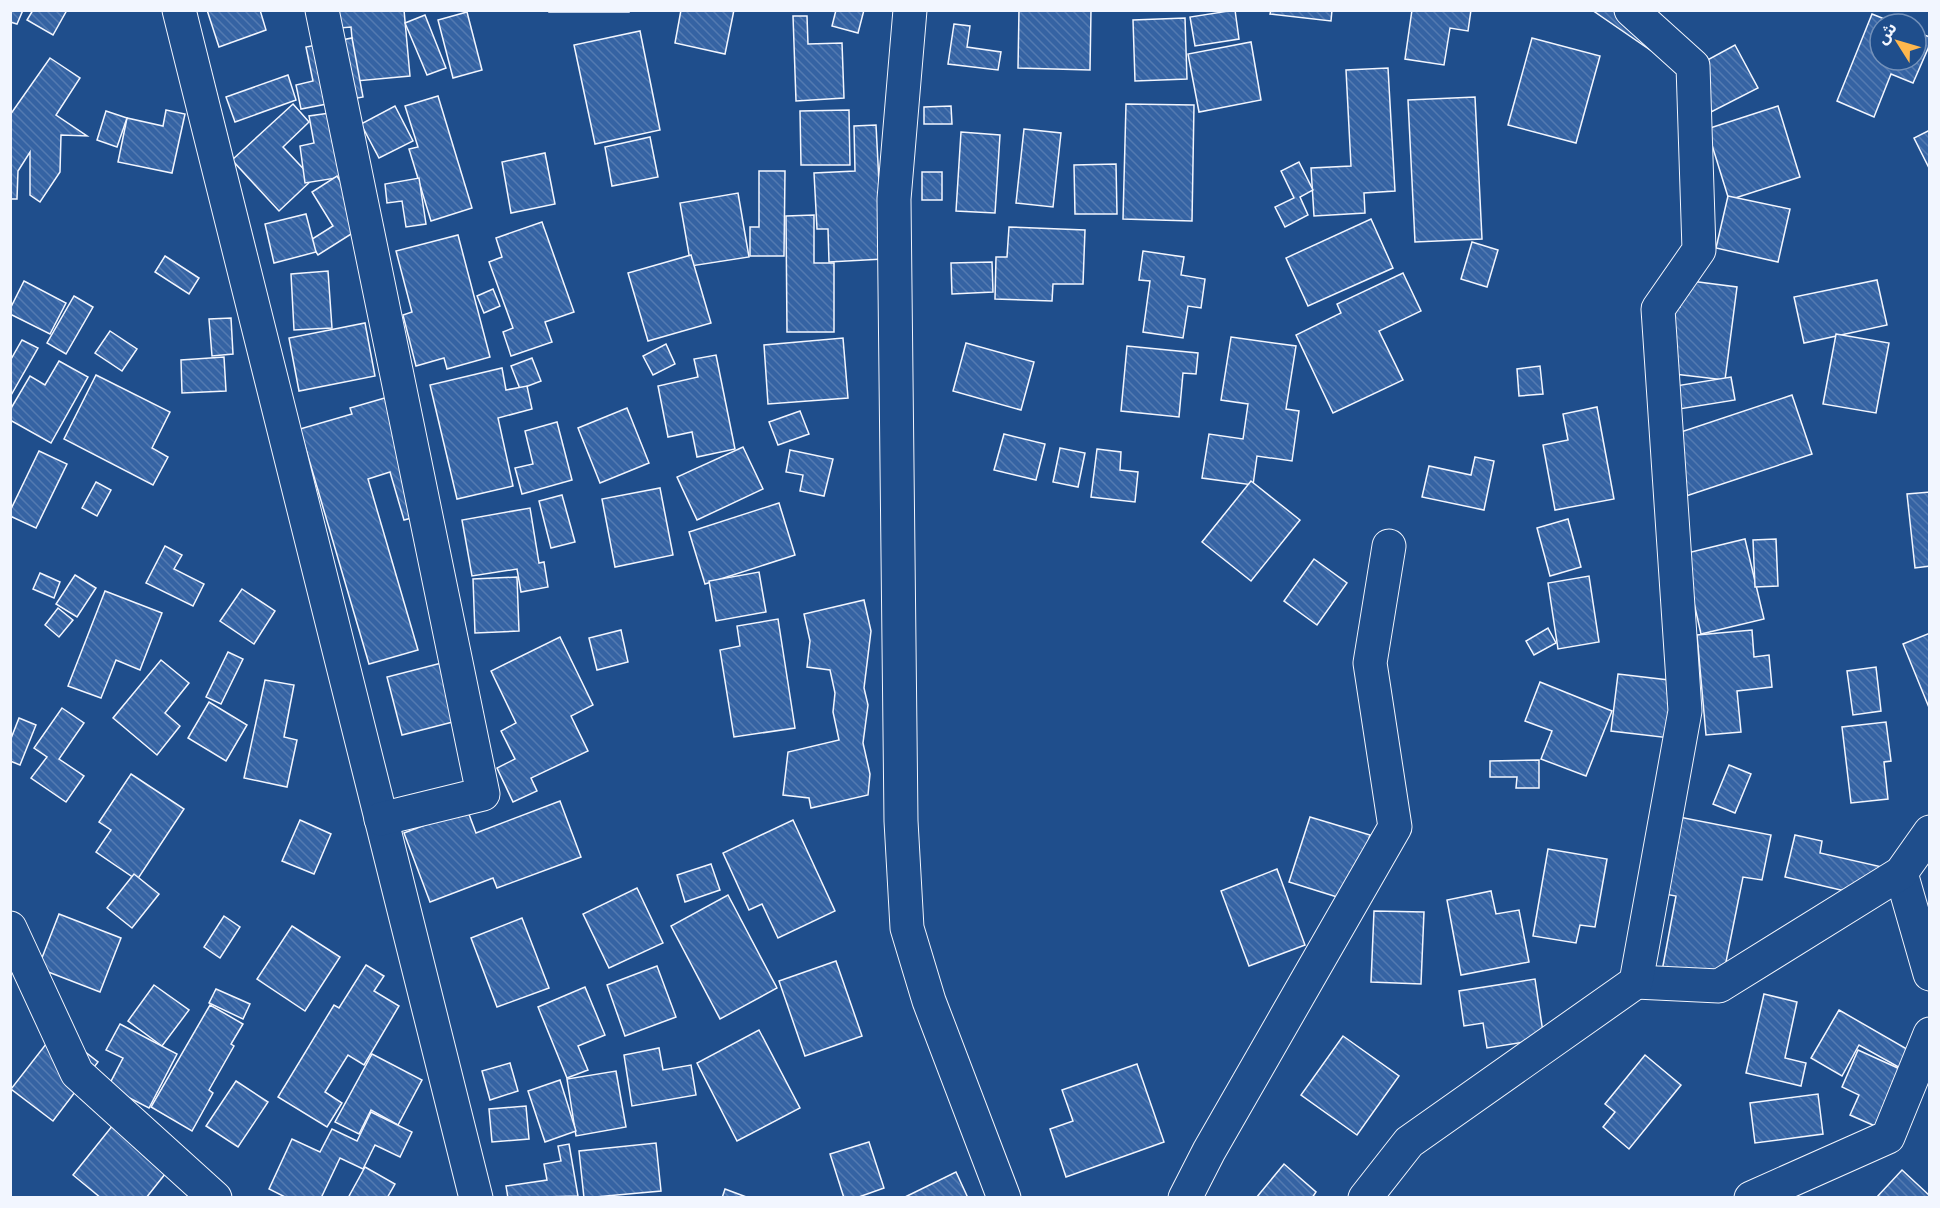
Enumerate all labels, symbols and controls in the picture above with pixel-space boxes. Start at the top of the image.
north arrow [1868,12,1928,72]
text: ش [1871,18,1901,48]

